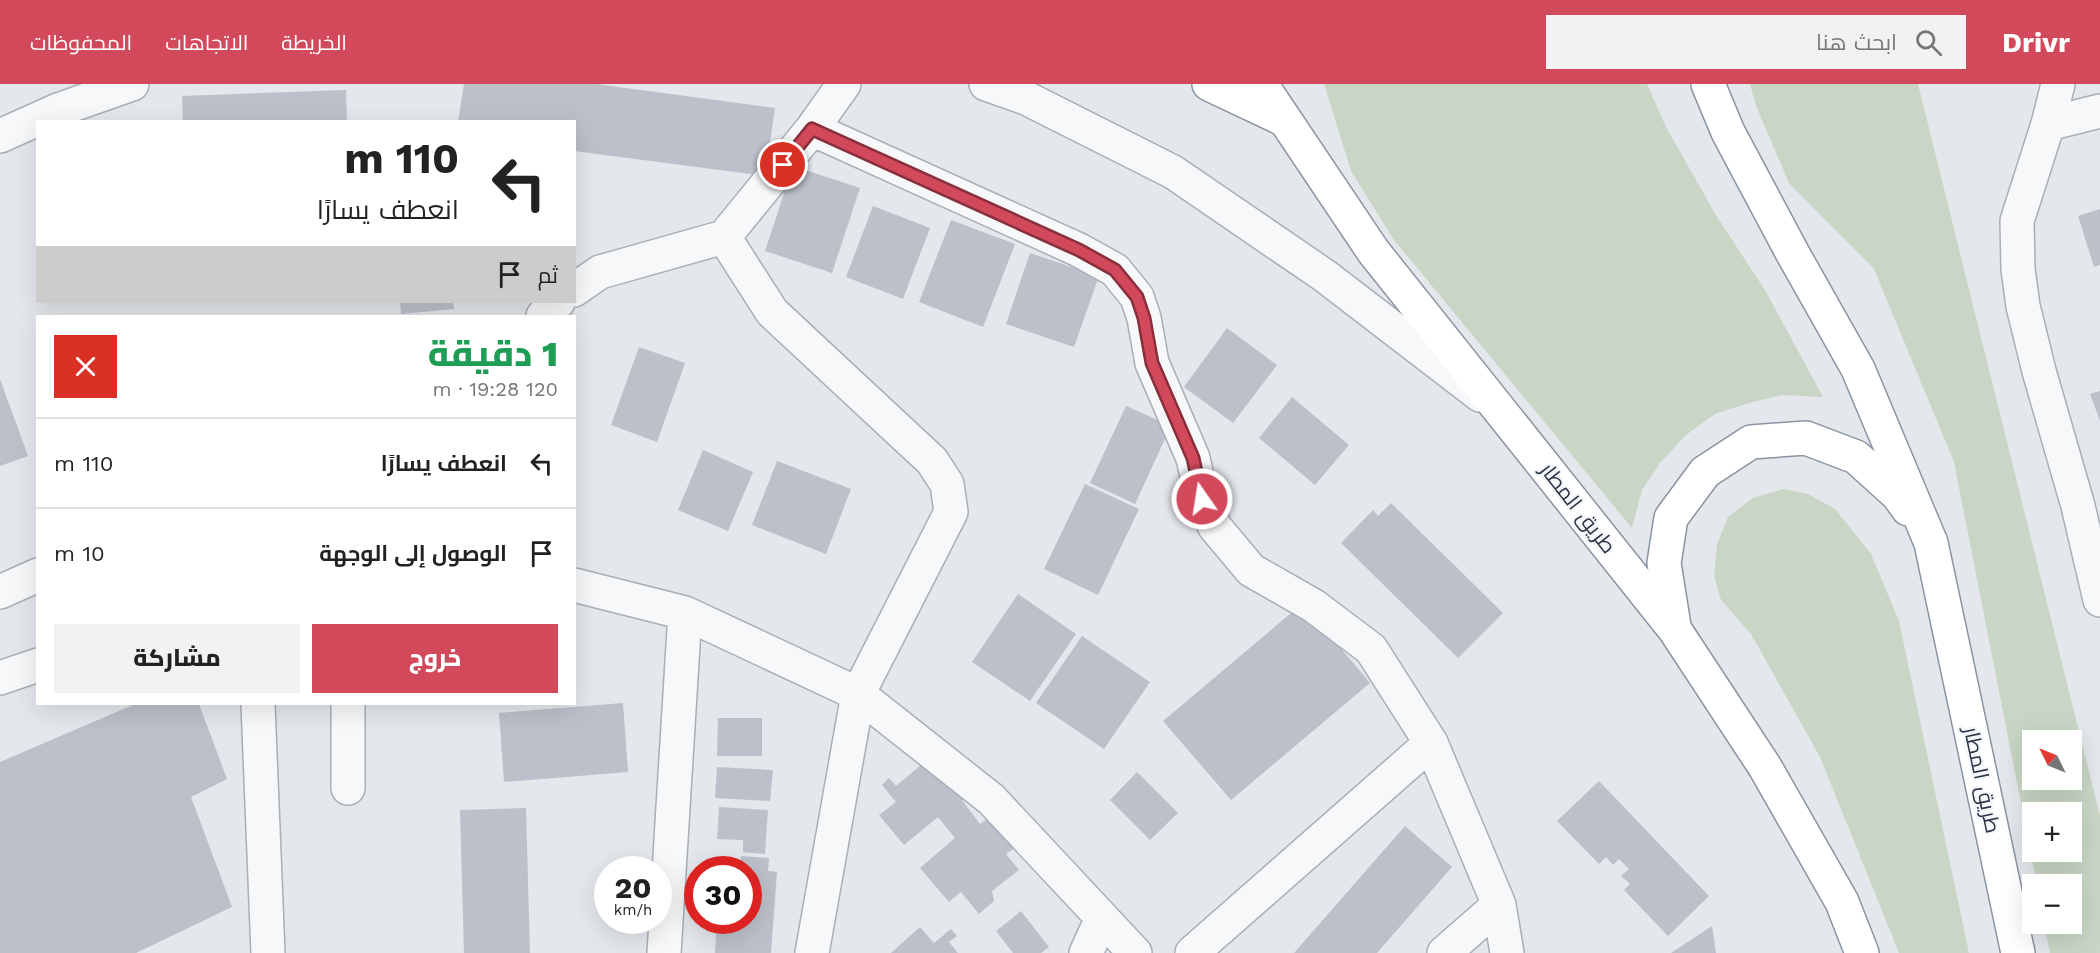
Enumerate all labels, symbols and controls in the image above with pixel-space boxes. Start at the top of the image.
search box [1546,15,1966,69]
icon: search [1912,26,1945,59]
text: Drivr [2002,26,2070,59]
text: المحفوظات [30,30,132,55]
text: الاتجاهات [165,30,248,55]
text: الخريطة [281,30,347,55]
text: ابحث هنا [1816,30,1897,55]
text: 110 m [344,134,459,183]
pin [757,139,808,190]
icon: left [480,144,558,222]
icon: arrive [766,148,799,181]
text: انعطف يسارًا [317,194,459,226]
icon: arrive [493,258,526,291]
text: ثم [538,263,558,288]
text: 1 دقيقة [428,333,558,375]
button: close [54,335,117,398]
text: 120 m · 19:28 [432,377,558,401]
icon: left [525,447,558,480]
text: 110 m [54,451,113,476]
text: انعطف يسارًا [381,451,507,476]
street label: طريق المطار [1534,457,1622,559]
position arrow [1170,467,1234,531]
icon: arrive [525,537,558,570]
text: 10 m [54,541,105,566]
text: الوصول إلى الوجهة [319,541,507,566]
button: مشاركة [54,624,300,693]
button: خروج [312,624,558,693]
street label: طريق المطار [1958,723,2006,836]
north arrow [2022,730,2082,790]
map controls [2022,730,2082,934]
button: + [2022,802,2082,862]
speed limit sign: 30 [684,856,762,934]
text: 20 [614,870,652,905]
button: − [2022,874,2082,934]
text: km/h [614,901,652,919]

